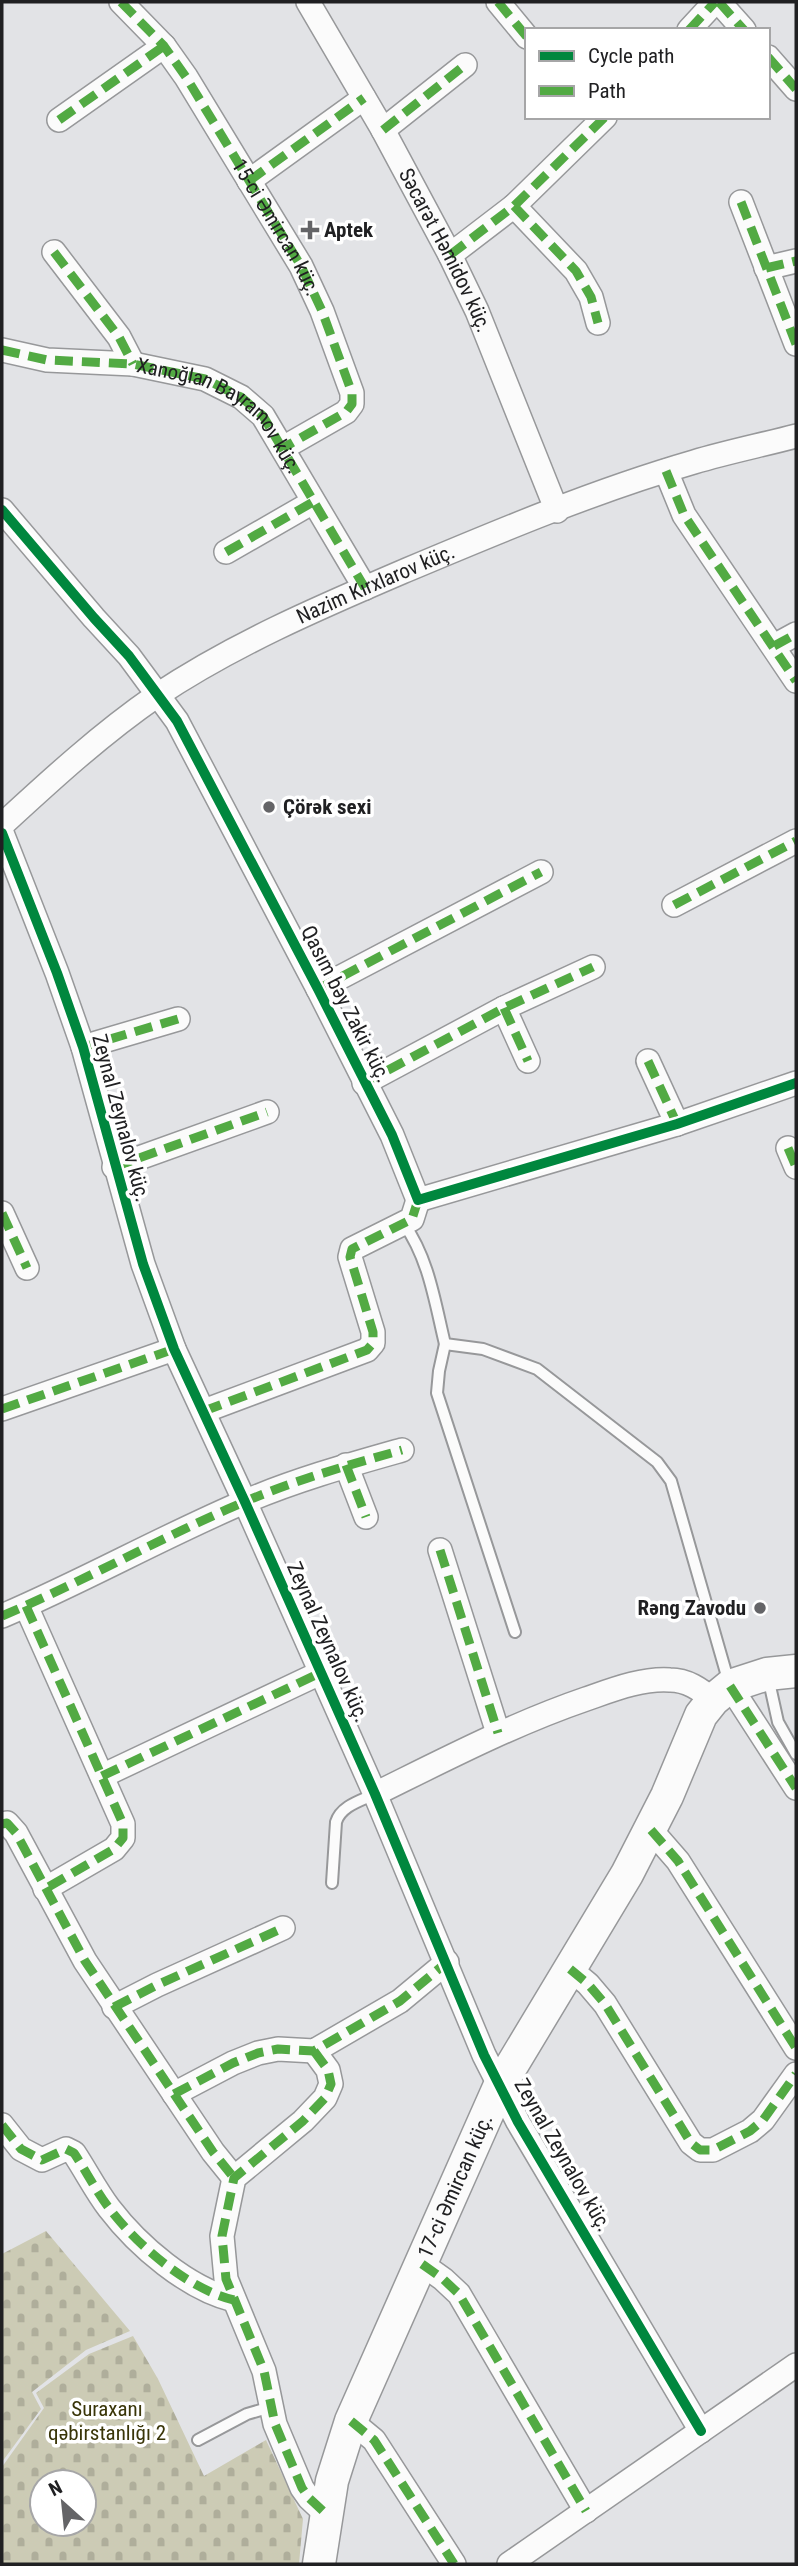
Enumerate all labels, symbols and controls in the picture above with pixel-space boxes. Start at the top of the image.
legend [525,28,770,119]
text: Cycle path [588,44,674,68]
text: Path [588,79,626,103]
street label: 15-ci Əmircan küç. [227,155,325,300]
street label: Səcarət Həmidov küç. [394,164,496,336]
place label: Aptek [324,218,374,242]
marker: Aptek [302,222,318,238]
street label: Xanoğlan Bayramov küç. [134,353,306,478]
street label: Nazim Kırxlarov küç. [293,539,458,629]
place label: Çörək sexi [283,795,371,819]
marker: Çörək sexi [261,799,277,815]
street label: Qasım bəy Zakir küç. [296,922,396,1086]
street label: Zeynal Zeynalov küç. [87,1032,155,1204]
street label: Zeynal Zeynalov küç. [282,1558,374,1726]
place label: Rəng Zavodu [637,1596,746,1620]
marker: Rəng Zavodu [752,1600,768,1616]
street label: Zeynal Zeynalov küç. [510,2074,616,2236]
street label: 17-ci Əmircan küç. [413,2111,497,2261]
park label: Suraxanı qəbirstanlığı 2 [48,2397,166,2445]
north arrow [28,2468,98,2538]
text: N [45,2475,66,2501]

